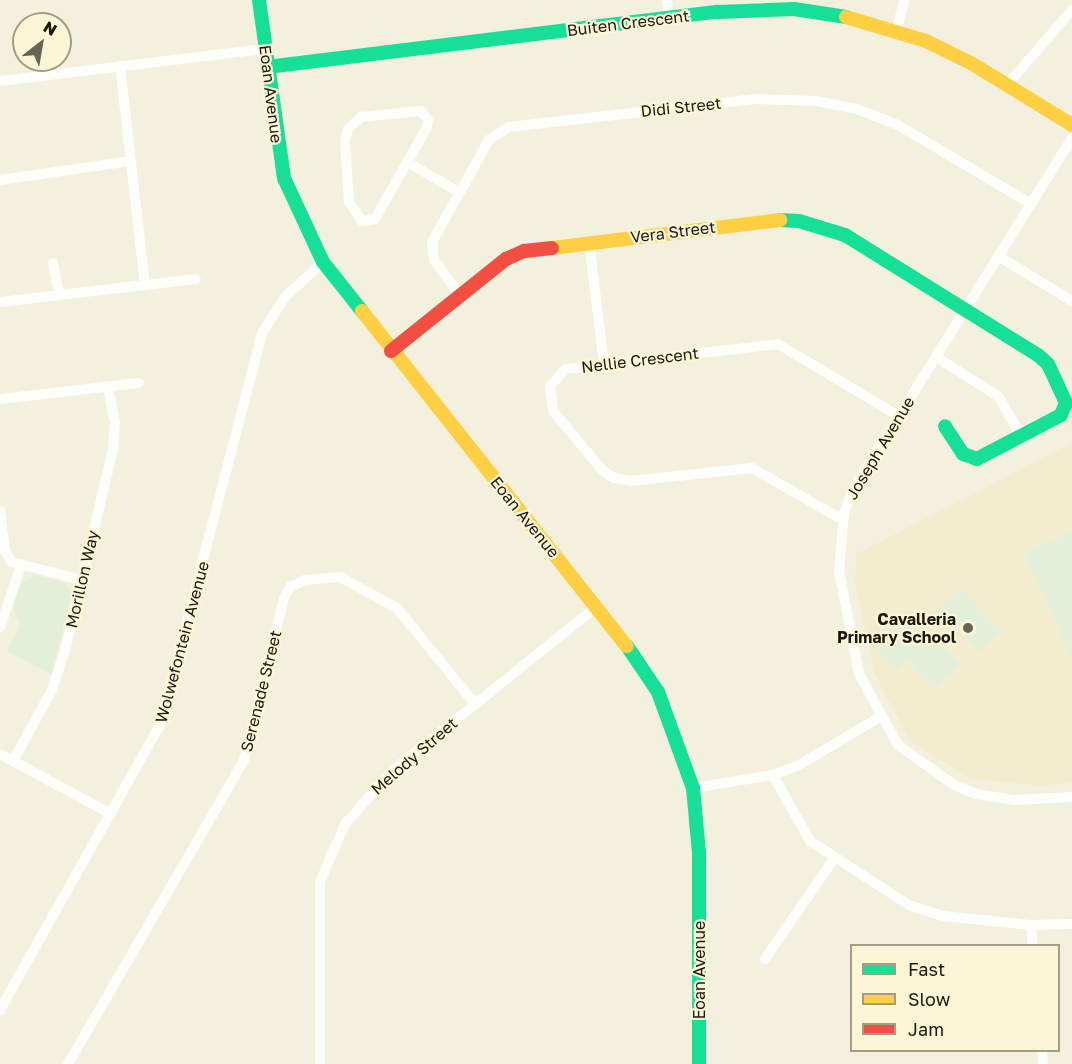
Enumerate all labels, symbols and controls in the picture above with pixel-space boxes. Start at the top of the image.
street label: Buiten Crescent [566,6,690,40]
north arrow [12,12,72,72]
text: N [40,17,61,40]
street label: Eoan Avenue [255,44,287,144]
street label: Didi Street [640,93,722,121]
street label: Vera Street [629,217,717,247]
street label: Nellie Crescent [580,343,700,377]
street label: Joseph Avenue [842,393,918,503]
street label: Eoan Avenue [487,473,563,561]
street label: Morillon Way [61,528,103,630]
street label: Wolwefontein Avenue [151,559,213,725]
place label: Cavalleria Primary School [837,609,956,647]
marker: Cavalleria Primary School [961,621,975,635]
street label: Serenade Street [237,628,285,754]
street label: Melody Street [367,713,461,799]
street label: Eoan Avenue [689,921,709,1019]
legend [850,944,1060,1052]
text: Fast [908,958,945,980]
text: Slow [908,988,950,1010]
text: Jam [908,1018,944,1040]

